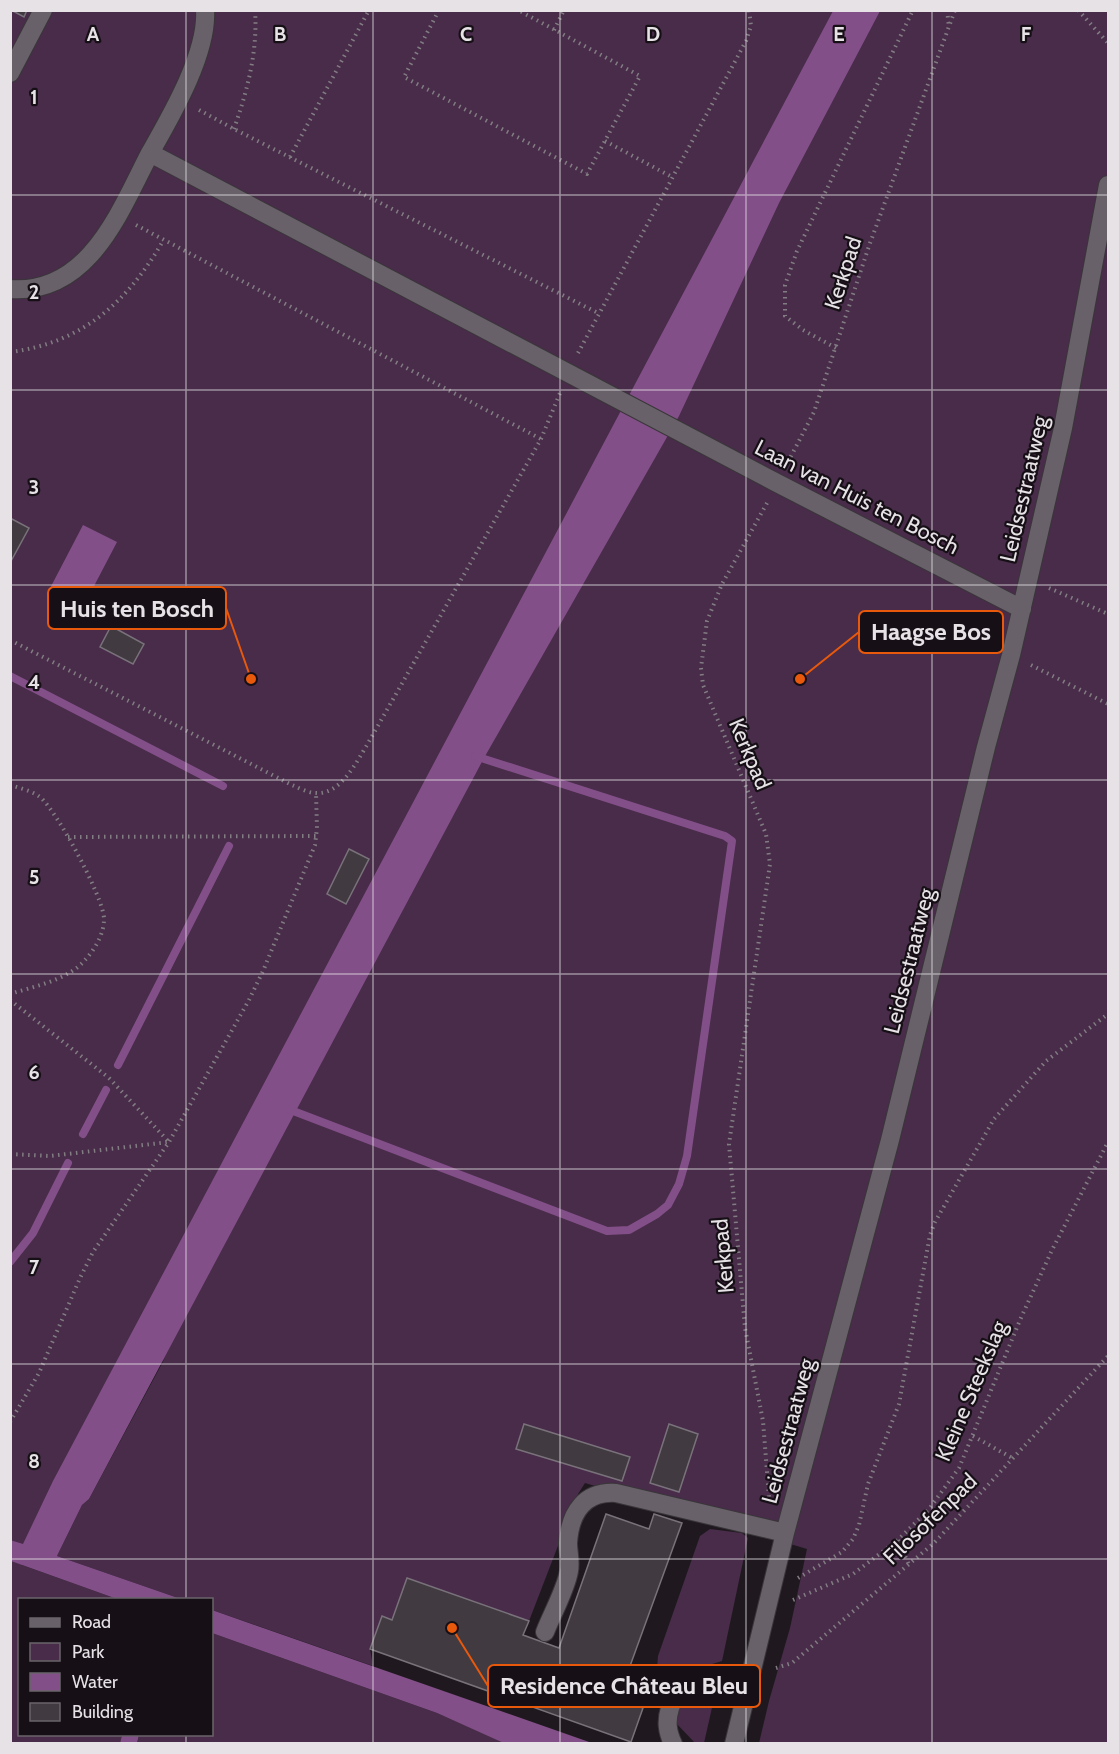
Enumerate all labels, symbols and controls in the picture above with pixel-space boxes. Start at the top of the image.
text: A [87,22,100,46]
text: B [274,22,286,46]
text: C [460,22,472,46]
text: D [646,22,660,46]
text: E [833,22,845,46]
text: F [1021,22,1032,46]
text: 1 [30,85,38,109]
street label: Kerkpad [819,233,867,313]
text: 2 [29,280,39,304]
street label: Leidsestraatweg [994,412,1054,565]
street label: Laan van Huis ten Bosch [750,434,964,560]
text: 3 [29,475,39,499]
callout: Huis ten Bosch [48,587,226,629]
text: Huis ten Bosch [60,594,214,623]
callout: Haagse Bos [859,611,1003,653]
text: Haagse Bos [871,617,991,646]
text: 4 [28,670,40,694]
street label: Kerkpad [723,714,777,794]
text: 5 [29,865,39,889]
street label: Leidsestraatweg [878,884,940,1037]
text: 6 [28,1060,40,1084]
street label: Kerkpad [706,1218,740,1294]
text: 7 [29,1255,40,1279]
street label: Kleine Steekslag [929,1316,1013,1465]
street label: Leidsestraatweg [756,1355,821,1506]
text: 8 [28,1449,40,1473]
street label: Filosofenpad [877,1468,983,1570]
legend [18,1598,213,1736]
text: Road [72,1611,111,1633]
text: Park [72,1641,105,1663]
callout: Residence Château Bleu [488,1665,760,1707]
text: Water [72,1671,118,1693]
text: Residence Château Bleu [500,1671,748,1700]
text: Building [72,1701,134,1723]

